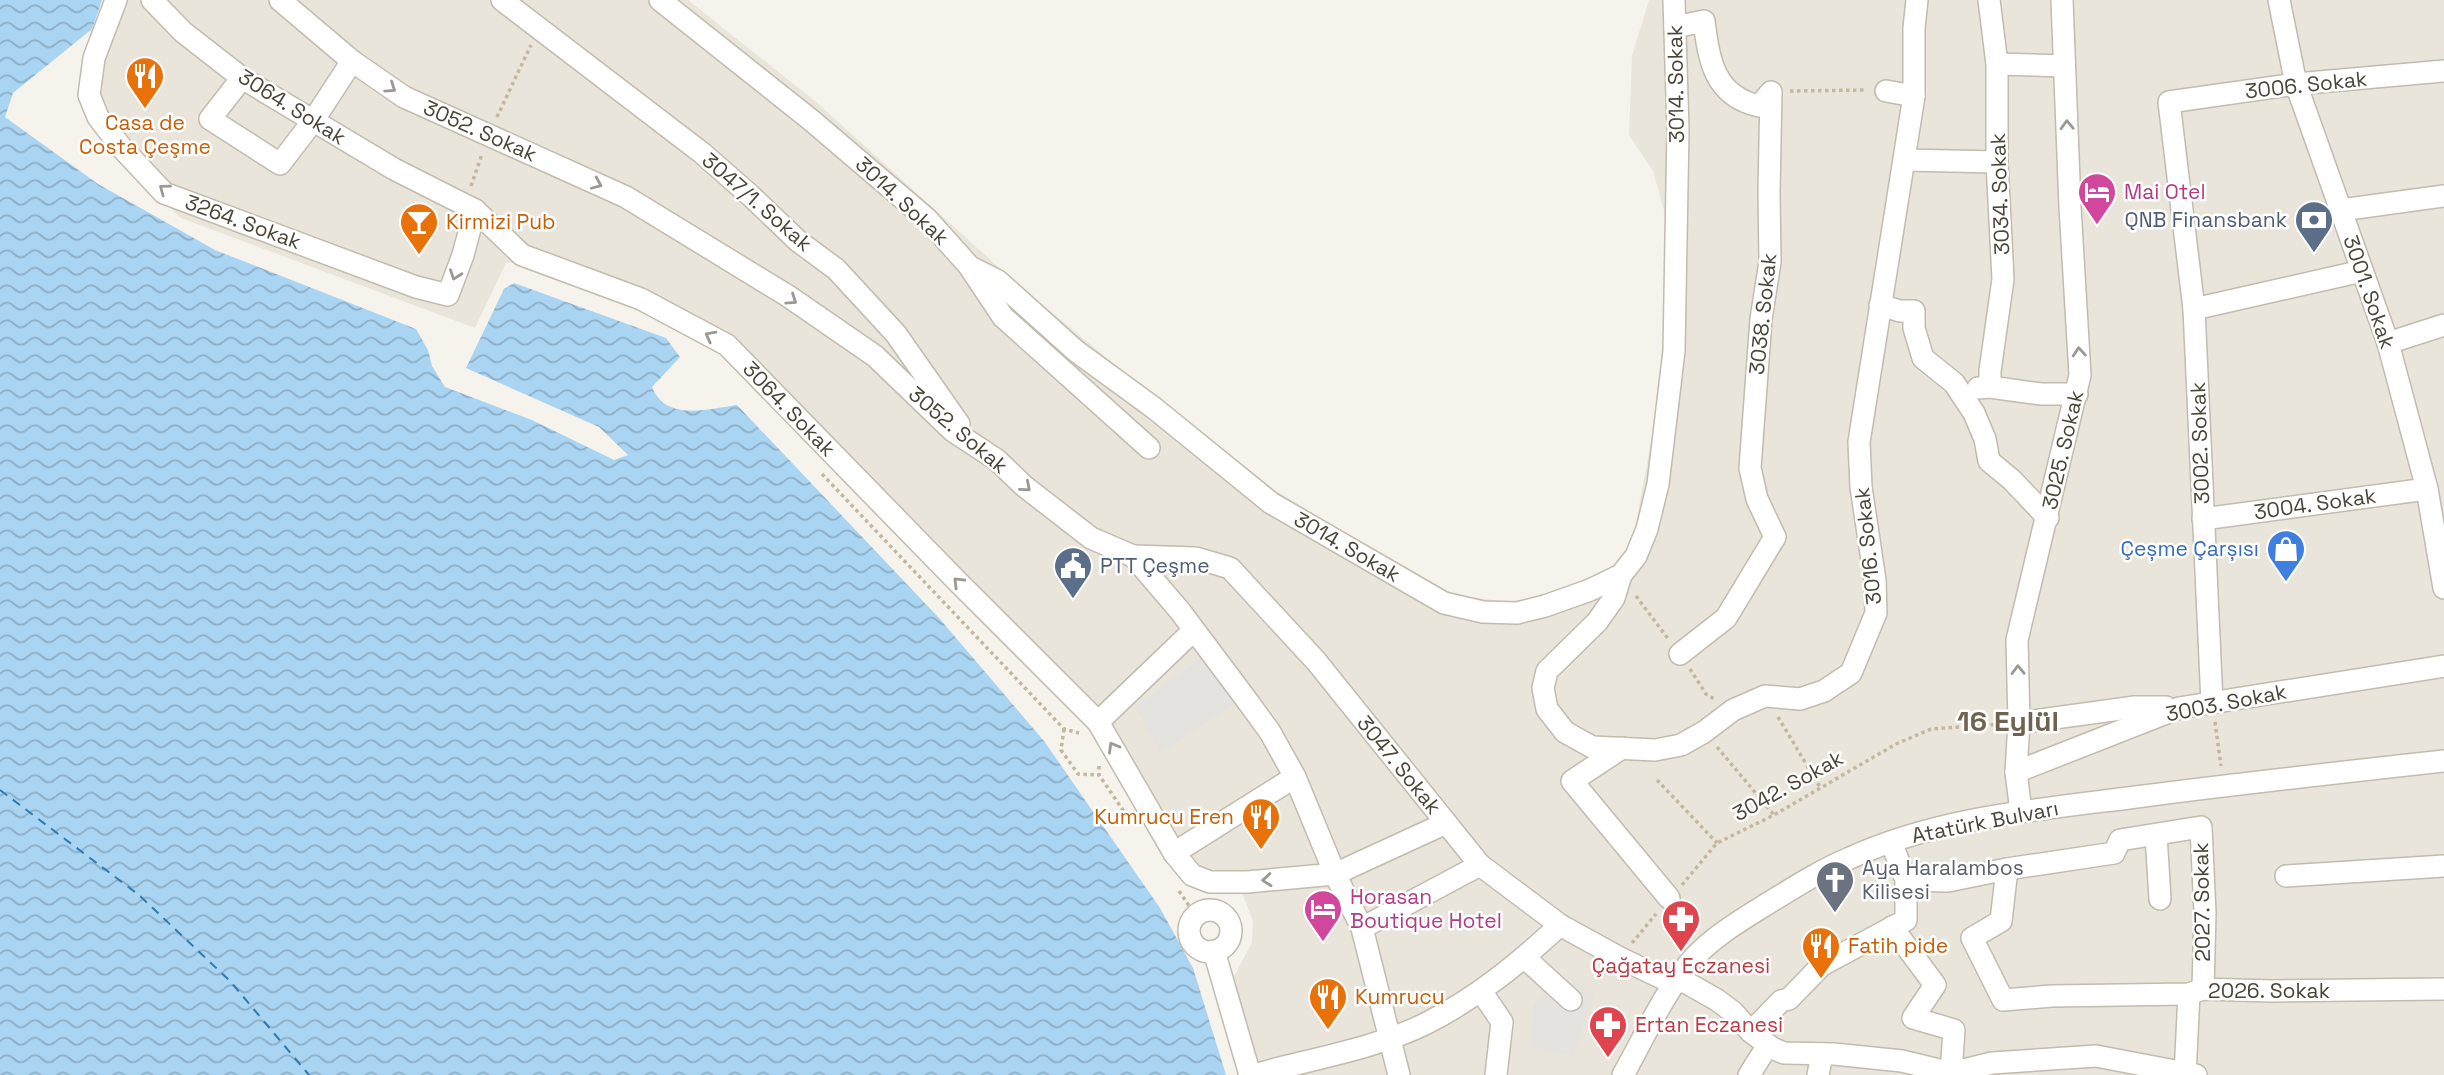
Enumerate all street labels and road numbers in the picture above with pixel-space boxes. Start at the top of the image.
street label: 3014. Sokak [1661,25,1690,143]
street label: 3064. Sokak [233,63,351,150]
street label: 3006. Sokak [2244,65,2368,104]
street label: 3052. Sokak [419,93,541,168]
street label: 3034. Sokak [1984,132,2015,256]
street label: 3047/1. Sokak [697,146,818,257]
street label: 3014. Sokak [850,150,955,251]
street label: 3264. Sokak [181,188,305,255]
street label: 3001. Sokak [2337,231,2402,352]
street label: 3038. Sokak [1743,252,1782,376]
street label: 3064. Sokak [737,355,842,462]
street label: 3052. Sokak [903,380,1014,479]
street label: 3002. Sokak [2184,381,2215,505]
street label: 3025. Sokak [2036,388,2089,512]
street label: 3004. Sokak [2252,482,2378,525]
street label: 3016. Sokak [1848,486,1887,606]
street label: 3014. Sokak [1289,505,1405,588]
street label: 3003. Sokak [2163,678,2289,727]
street label: 3047. Sokak [1351,710,1447,820]
street label: 3042. Sokak [1728,744,1848,827]
street label: Atatürk Bulvarı [1909,794,2061,849]
street label: 2027. Sokak [2187,842,2216,962]
street label: 2026. Sokak [2208,977,2330,1004]

